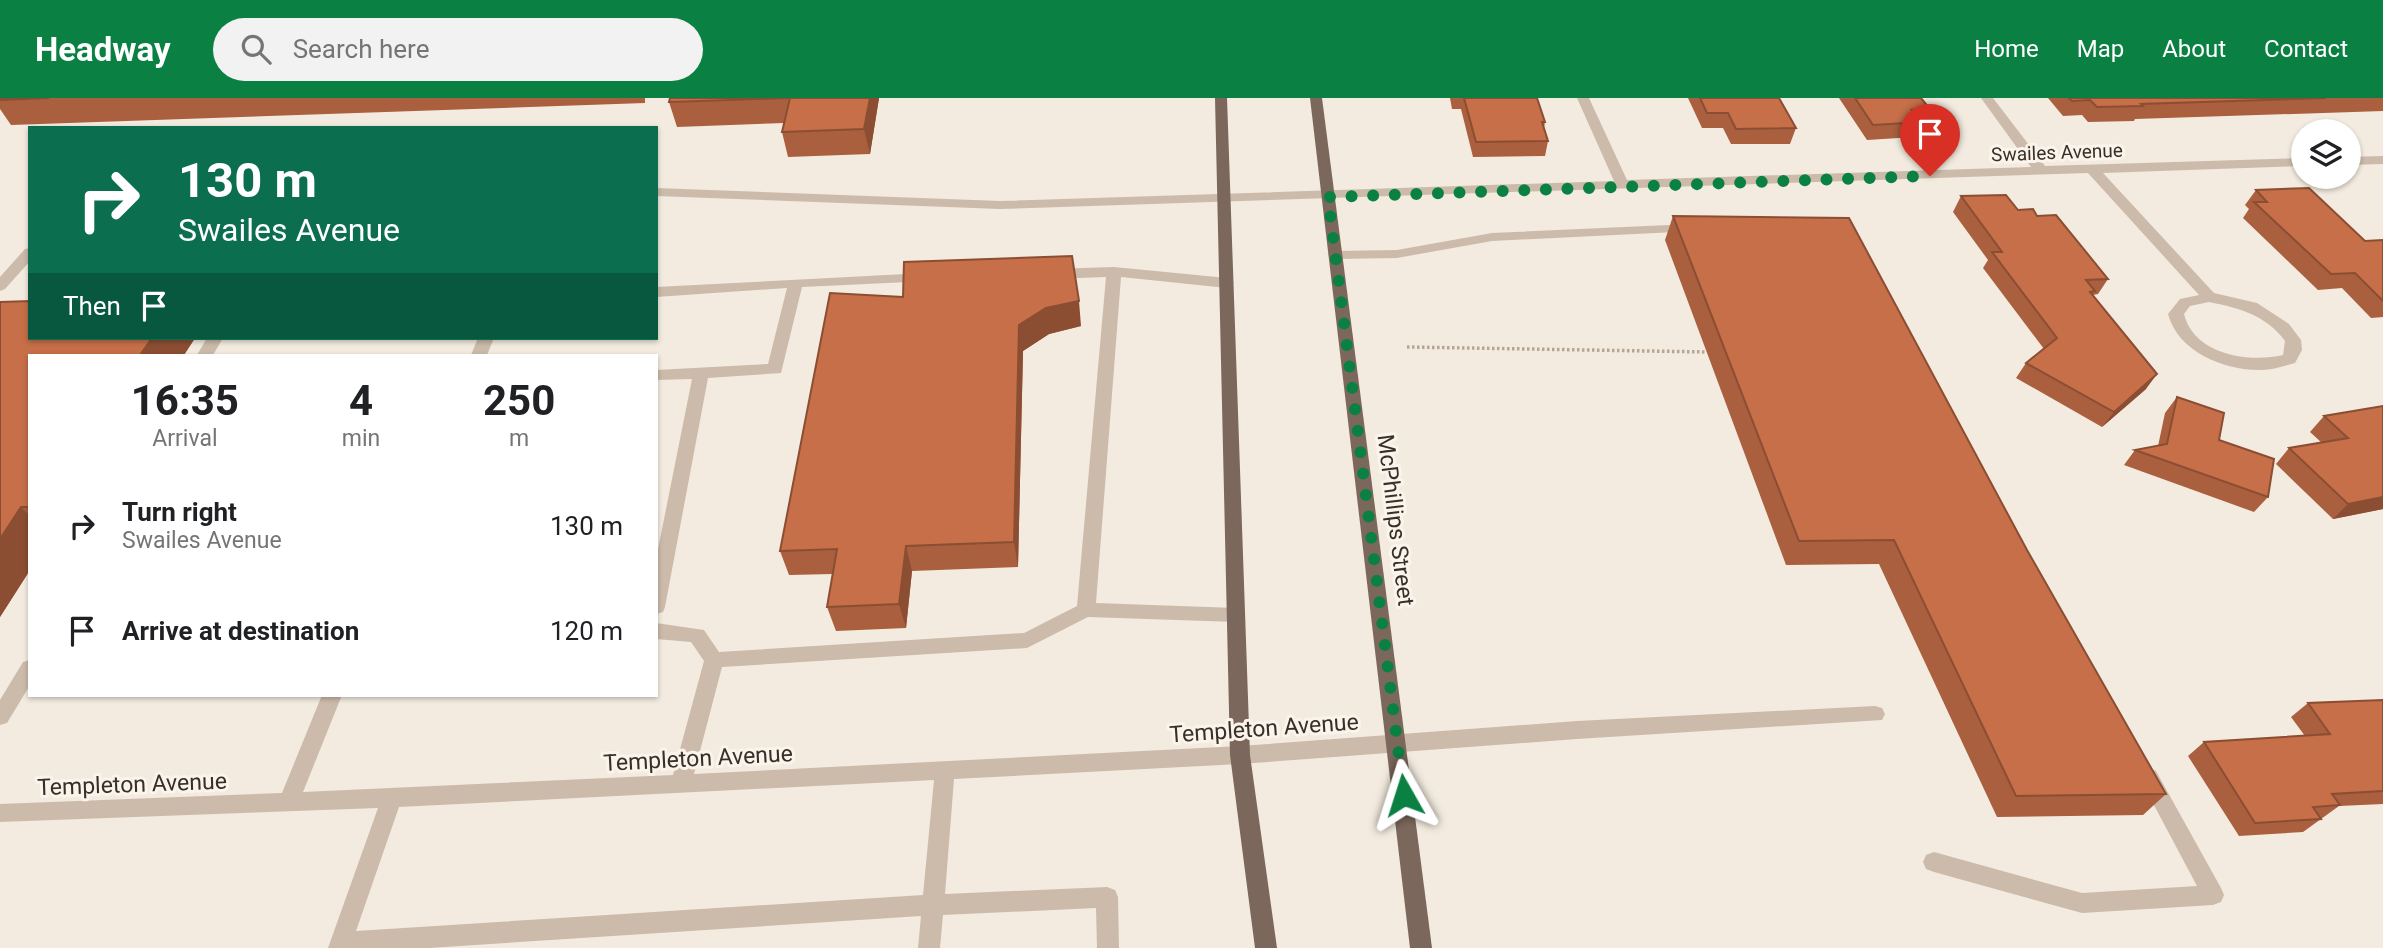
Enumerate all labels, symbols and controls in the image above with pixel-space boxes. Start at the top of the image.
search box [213,18,703,81]
text: Headway [35,30,171,69]
icon: search [237,30,275,68]
text: Search here [293,34,429,64]
text: Home [1974,35,2039,63]
text: Map [2077,35,2124,63]
text: About [2162,35,2226,63]
text: Contact [2264,35,2348,63]
pin [1900,104,1960,176]
icon: arrive [1911,115,1949,153]
map controls [2291,119,2361,189]
button: layers [2291,119,2361,189]
street label: Swailes Avenue [1991,139,2123,166]
text: 130 m [178,152,317,209]
icon: right [63,154,154,245]
text: Swailes Avenue [178,211,400,249]
icon: arrive [135,287,173,325]
text: Then [63,291,121,321]
text: 16:35 [131,376,239,425]
text: 4 [349,376,373,425]
text: 250 [483,376,555,425]
text: Arrival [152,425,218,452]
text: min [342,425,380,452]
text: m [509,425,529,452]
street label: McPhillips Street [1372,433,1419,607]
text: Turn right [122,497,237,527]
icon: right [63,507,101,545]
text: 130 m [550,511,623,541]
text: Swailes Avenue [122,527,282,554]
icon: arrive [63,612,101,650]
text: Arrive at destination [122,616,359,646]
text: 120 m [550,616,623,646]
street label: Templeton Avenue [1168,708,1360,749]
street label: Templeton Avenue [603,740,793,777]
position arrow [1367,758,1441,832]
street label: Templeton Avenue [37,768,227,801]

